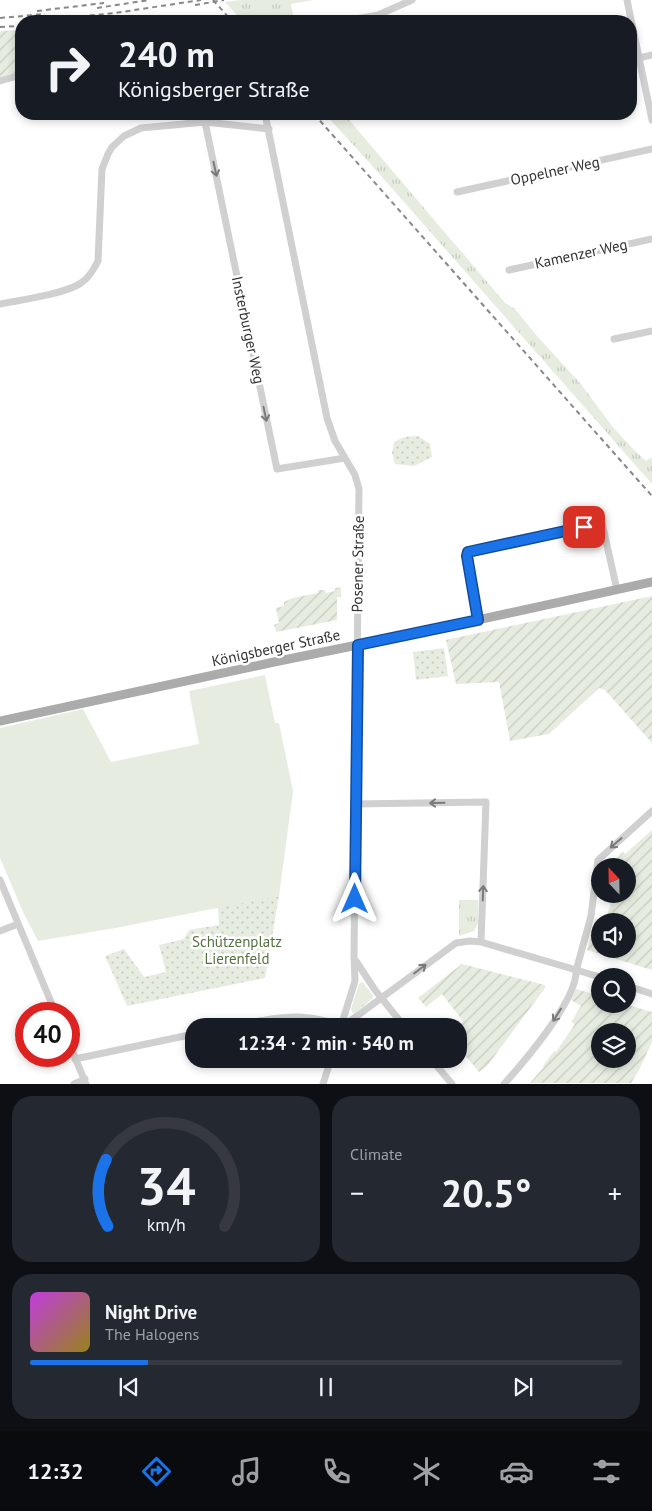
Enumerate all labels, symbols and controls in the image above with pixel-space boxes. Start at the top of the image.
text: 240 m [118,31,215,77]
icon: right [35,35,100,100]
text: Königsberger Straße [118,75,310,103]
street label: Oppelner Weg [509,152,601,189]
one-way arrow [211,161,220,177]
street label: Kamenzer Weg [533,234,629,273]
street label: Insterburger Weg [228,274,269,385]
one-way arrow [261,406,270,422]
pin [563,506,605,548]
icon: arrive [570,513,598,541]
street label: Posener Straße [347,515,368,613]
street label: Königsberger Straße [210,625,342,670]
one-way arrow [429,798,445,807]
one-way arrow [609,838,622,849]
north arrow [591,858,636,902]
map controls [591,858,636,1068]
position arrow [328,872,380,924]
one-way arrow [479,885,488,901]
button: sound [591,913,636,958]
park label: Schützenplatz Lierenfeld [192,932,282,968]
one-way arrow [413,963,426,974]
button: search [591,968,636,1013]
speed limit sign: 40 [15,1002,80,1067]
one-way arrow [552,1007,562,1021]
button: layers [591,1023,636,1068]
text: 12:34 · 2 min · 540 m [238,1031,414,1055]
text: Climate [350,1144,402,1164]
text: 34 [137,1152,195,1219]
text: 20.5° [441,1168,531,1217]
text: − [350,1174,364,1211]
text: + [608,1174,622,1211]
text: km/h [146,1213,186,1236]
text: Night Drive [105,1300,197,1324]
text: The Halogens [105,1324,199,1344]
icon: previous [115,1373,143,1401]
icon: pause [312,1373,340,1401]
icon: next [509,1373,537,1401]
icon: directions [139,1454,174,1489]
icon: music [229,1454,264,1489]
icon: phone [319,1454,354,1489]
icon: climate [409,1454,444,1489]
icon: car [499,1454,534,1489]
icon: filters [589,1454,624,1489]
text: 12:32 [28,1457,83,1485]

